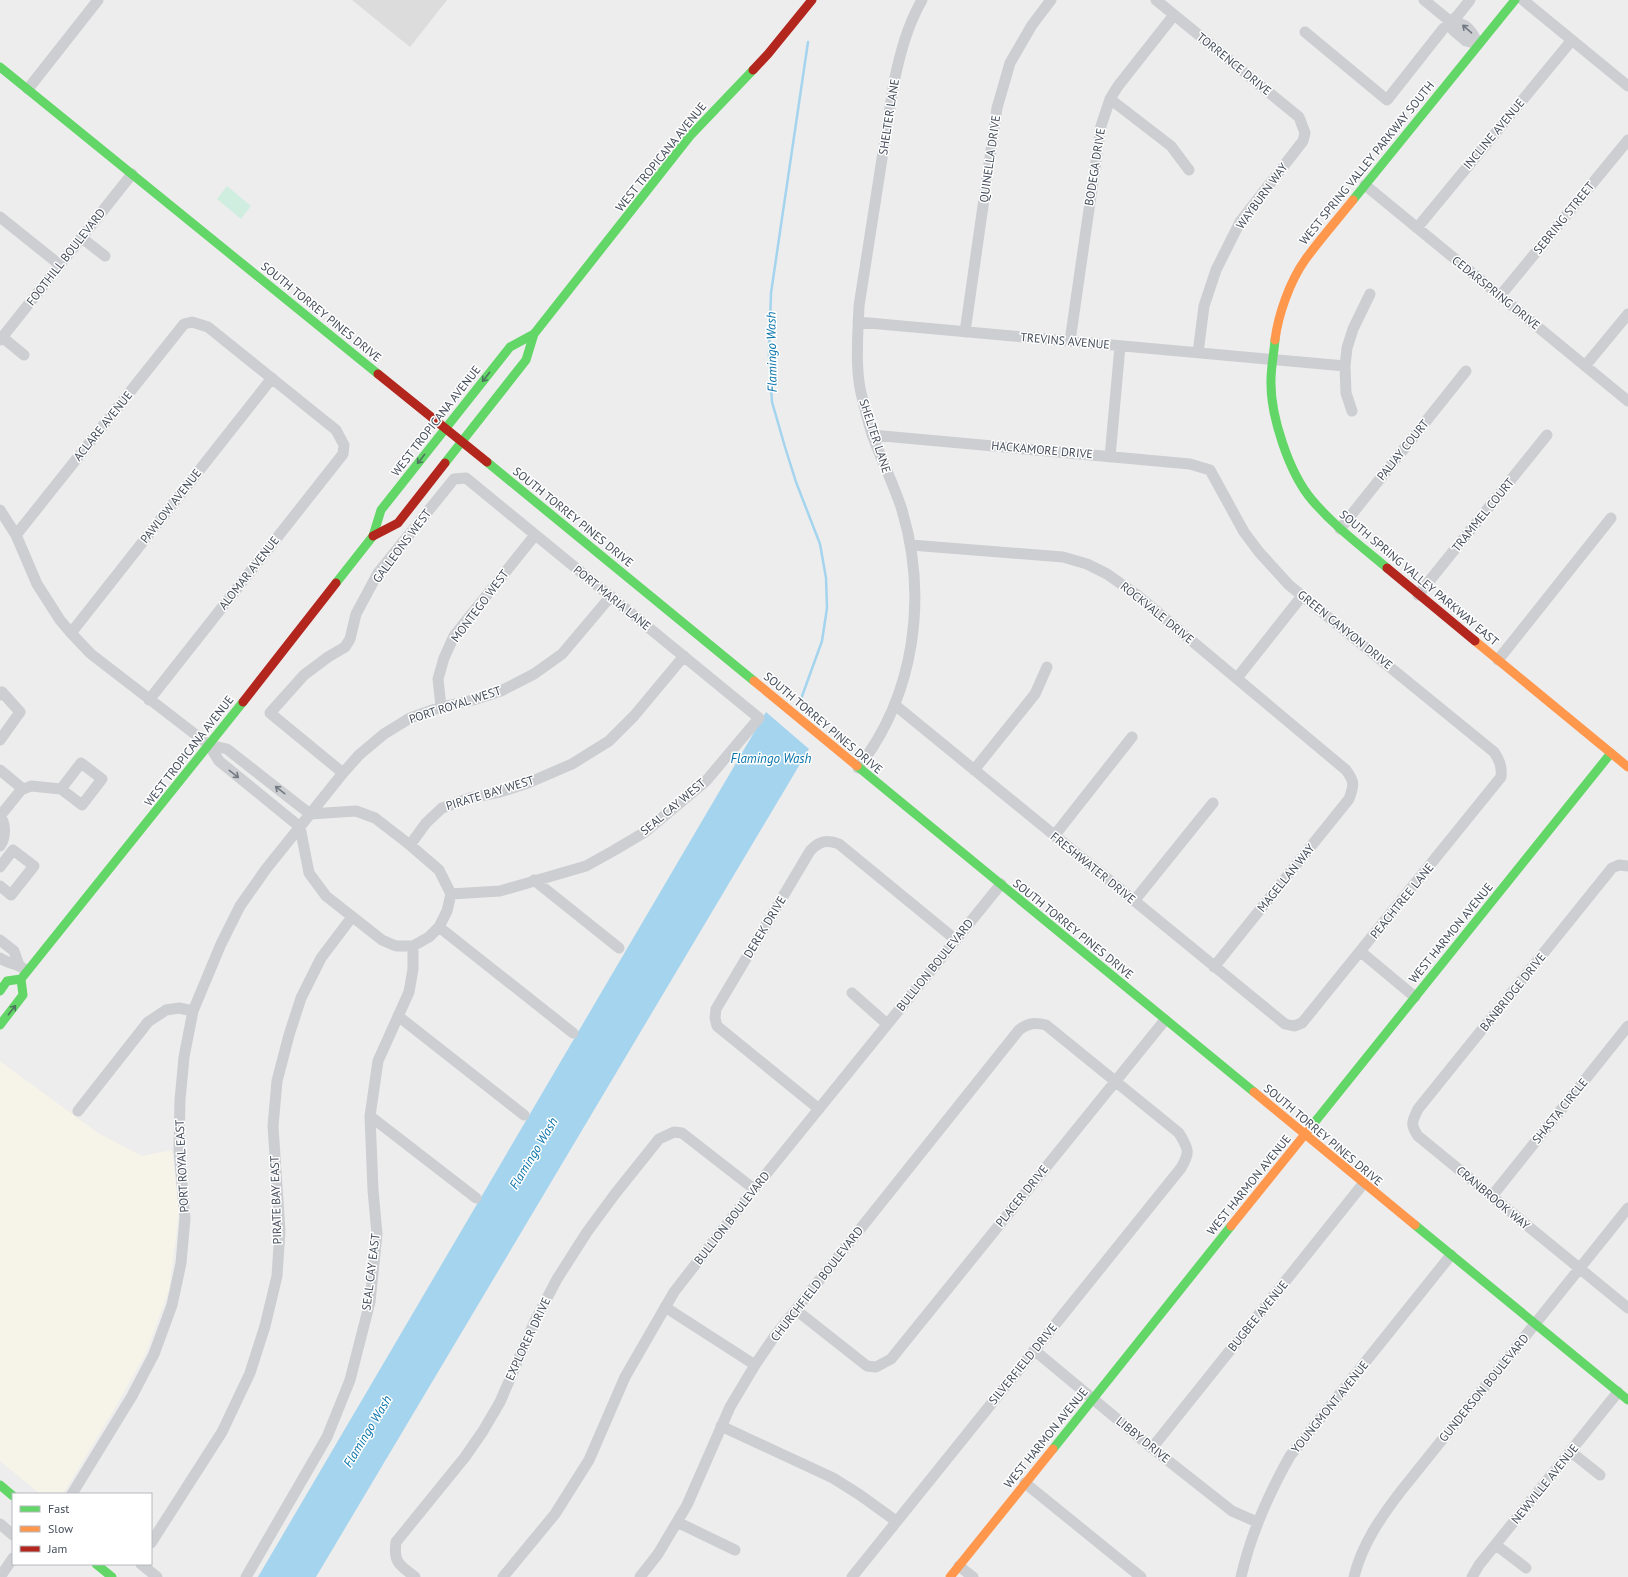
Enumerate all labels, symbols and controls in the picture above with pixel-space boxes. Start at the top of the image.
one-way arrow [1462,24,1473,33]
street label: TORRENCE DRIVE [1194,29,1275,98]
street label: SHELTER LANE [875,78,902,156]
street label: WEST SPRING VALLEY PARKWAY SOUTH [1296,78,1437,247]
street label: INCLINE AVENUE [1460,95,1527,172]
street label: WEST TROPICANA AVENUE [612,99,709,214]
street label: QUINELLA DRIVE [976,114,1003,204]
street label: BODEGA DRIVE [1081,127,1108,207]
street label: WAYBURN WAY [1233,159,1291,232]
street label: SEBRING STREET [1530,178,1598,257]
street label: FOOTHILL BOULEVARD [23,205,108,308]
street label: CEDARSPRING DRIVE [1449,252,1543,333]
street label: SOUTH TORREY PINES DRIVE [258,258,385,365]
water label: Flamingo Wash [762,311,781,393]
street label: TREVINS AVENUE [1020,329,1110,352]
street label: WEST TROPICANA AVENUE [388,362,484,479]
one-way arrow [481,372,490,383]
street label: ACLARE AVENUE [70,388,135,464]
street label: SHELTER LANE [856,397,894,475]
street label: PALJAY COURT [1373,416,1432,483]
street label: HACKAMORE DRIVE [991,438,1093,461]
one-way arrow [417,454,426,465]
street label: SOUTH TORREY PINES DRIVE [510,463,637,570]
street label: PAWLOW AVENUE [137,465,204,546]
street label: TRAMMEL COURT [1448,475,1517,555]
street label: GALLEONS WEST [369,506,434,585]
street label: SOUTH SPRING VALLEY PARKWAY EAST [1337,507,1502,649]
street label: ALOMAR AVENUE [215,533,282,612]
street label: PORT MARIA LANE [571,562,654,633]
street label: MONTEGO WEST [447,566,512,645]
street label: ROCKVALE DRIVE [1118,579,1197,647]
street label: GREEN CANYON DRIVE [1295,587,1396,672]
street label: SOUTH TORREY PINES DRIVE [761,668,886,777]
street label: PORT ROYAL WEST [407,682,503,726]
street label: WEST TROPICANA AVENUE [141,692,237,809]
water label: Flamingo Wash [731,750,812,767]
one-way arrow [229,769,240,778]
street label: PIRATE BAY WEST [444,772,536,813]
street label: SEAL CAY WEST [637,775,708,838]
one-way arrow [274,785,285,794]
street label: FRESHWATER DRIVE [1048,829,1139,907]
street label: MAGELLAN WAY [1254,840,1318,915]
street label: PEACHTREE LANE [1367,860,1437,941]
street label: SOUTH TORREY PINES DRIVE [1010,875,1137,982]
street label: WEST HARMON AVENUE [1405,879,1496,986]
street label: DEREK DRIVE [740,893,789,960]
street label: BULLION BOULEVARD [893,915,976,1014]
street label: BANBRIDGE DRIVE [1476,950,1549,1034]
one-way arrow [7,1004,16,1015]
street label: SHASTA CIRCLE [1529,1075,1591,1146]
street label: SOUTH TORREY PINES DRIVE [1261,1080,1386,1189]
water label: Flamingo Wash [505,1114,562,1192]
street label: PORT ROYAL EAST [172,1119,191,1213]
street label: WEST HARMON AVENUE [1203,1131,1294,1238]
street label: PIRATE BAY EAST [266,1155,285,1245]
street label: PLACER DRIVE [992,1162,1051,1230]
street label: CRANBROOK WAY [1454,1163,1533,1233]
street label: BULLION BOULEVARD [691,1168,773,1267]
street label: CHURCHFIELD BOULEVARD [767,1223,866,1344]
street label: SEAL CAY EAST [358,1232,383,1311]
street label: BUGBEE AVENUE [1224,1277,1291,1354]
street label: EXPLORER DRIVE [502,1295,553,1383]
street label: SILVERFIELD DRIVE [985,1320,1060,1407]
street label: GUNDERSON BOULEVARD [1435,1331,1532,1445]
street label: YOUNGMONT AVENUE [1288,1357,1371,1456]
street label: WEST HARMON AVENUE [1000,1384,1091,1491]
water label: Flamingo Wash [339,1392,396,1470]
street label: LIBBY DRIVE [1113,1413,1173,1466]
street label: NEWVILLE AVENUE [1508,1441,1581,1527]
legend [12,1493,152,1565]
text: Fast [48,1501,69,1516]
text: Slow [48,1521,73,1536]
text: Jam [47,1541,67,1556]

